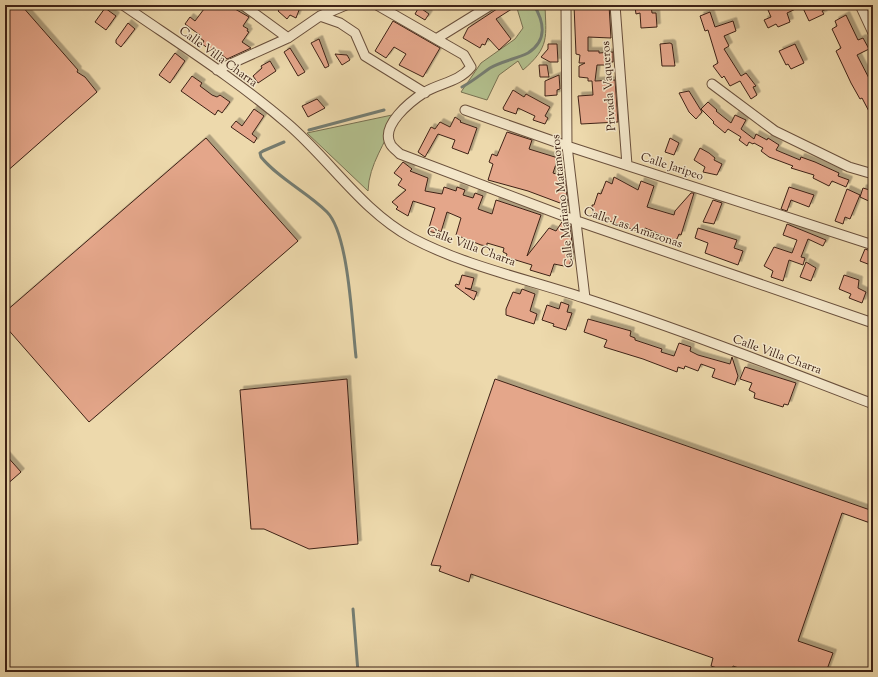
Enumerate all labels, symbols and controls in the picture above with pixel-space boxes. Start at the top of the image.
street label: Calle Villa Charra [175,22,262,92]
street label: Privada Vaqueros [597,40,621,132]
street label: Calle Mariano Matamoros [547,133,579,269]
street label: Calle Jaripeo [638,148,706,186]
street label: Calle Las Amazonas [581,203,685,253]
street label: Calle Villa Charra [424,223,518,272]
street label: Calle Villa Charra [730,331,824,380]

